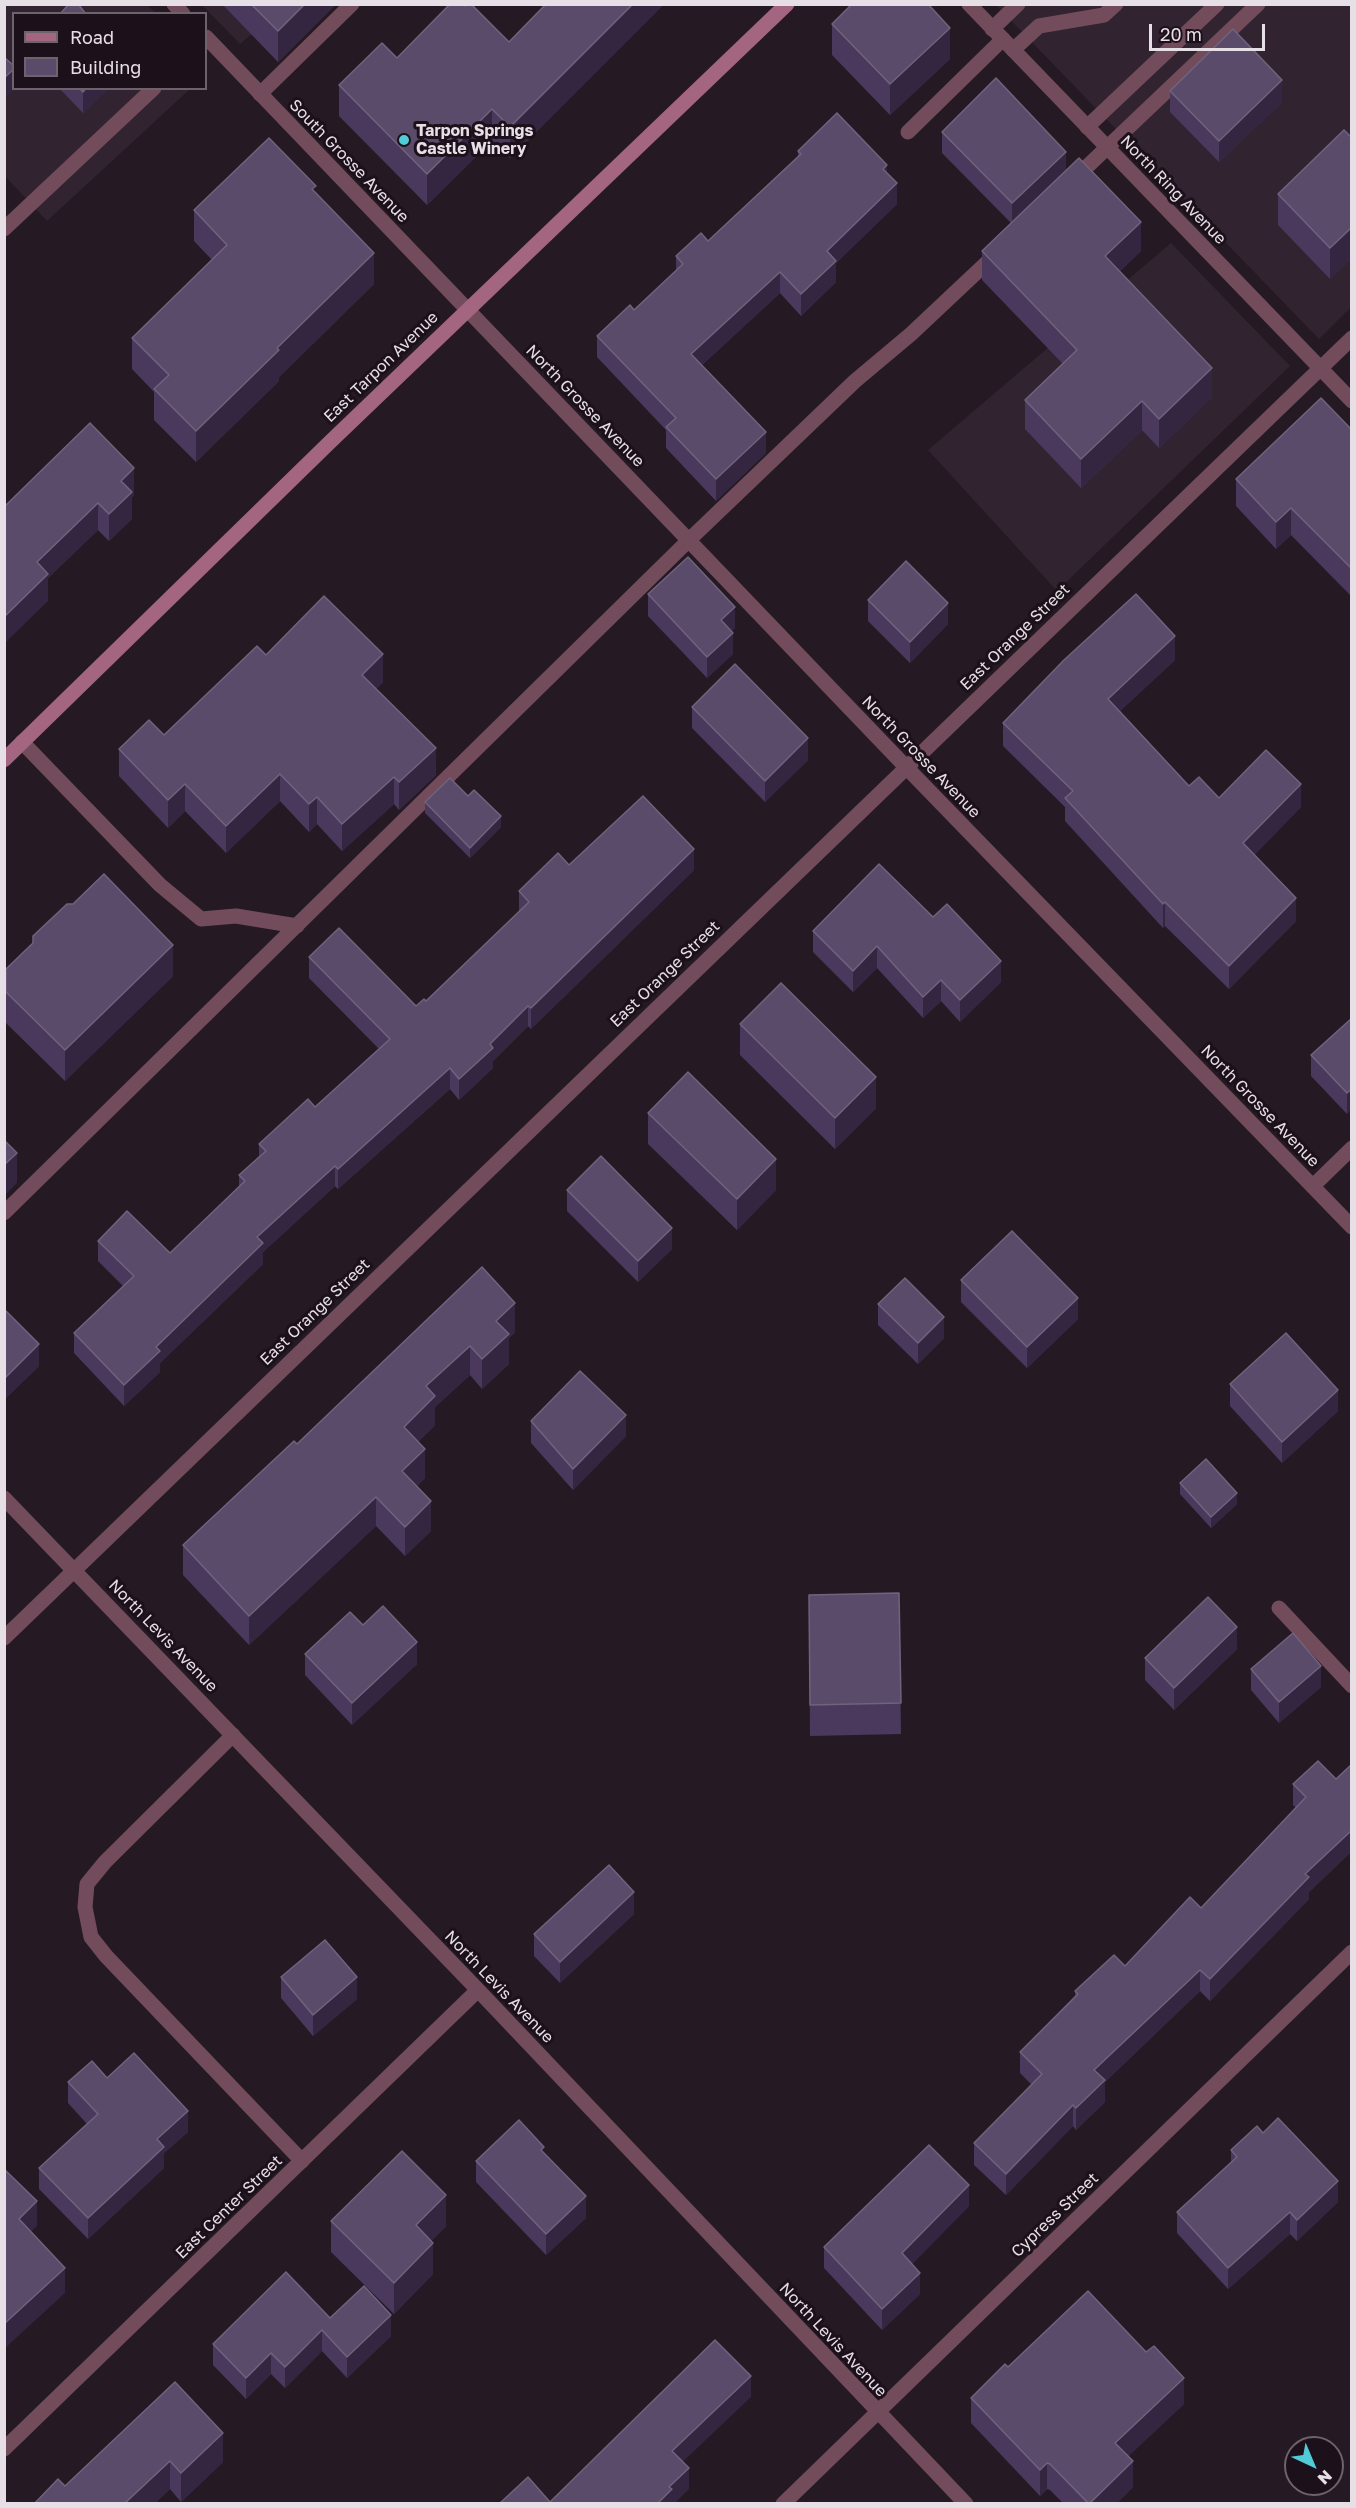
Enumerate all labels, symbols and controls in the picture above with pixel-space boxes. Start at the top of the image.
legend [12,12,207,90]
scale bar [1152,12,1268,50]
text: 20 m [1160,23,1202,45]
text: Road [70,26,114,48]
text: Building [70,56,141,78]
street label: South Grosse Avenue [285,96,413,226]
place label: Tarpon Springs Castle Winery [416,121,533,159]
street label: North Ring Avenue [1116,132,1230,248]
marker: Tarpon Springs Castle Winery [397,133,411,147]
street label: East Tarpon Avenue [320,308,442,426]
street label: North Grosse Avenue [522,341,648,471]
street label: East Orange Street [956,580,1074,694]
street label: North Grosse Avenue [858,692,984,822]
street label: East Orange Street [606,917,724,1031]
street label: North Grosse Avenue [1197,1041,1323,1171]
street label: East Orange Street [256,1255,374,1369]
street label: North Levis Avenue [104,1576,222,1696]
street label: North Levis Avenue [440,1927,558,2047]
street label: East Center Street [172,2151,286,2263]
street label: Cypress Street [1008,2169,1102,2261]
street label: North Levis Avenue [775,2279,891,2401]
north arrow [1284,2436,1344,2496]
text: N [1314,2466,1336,2489]

